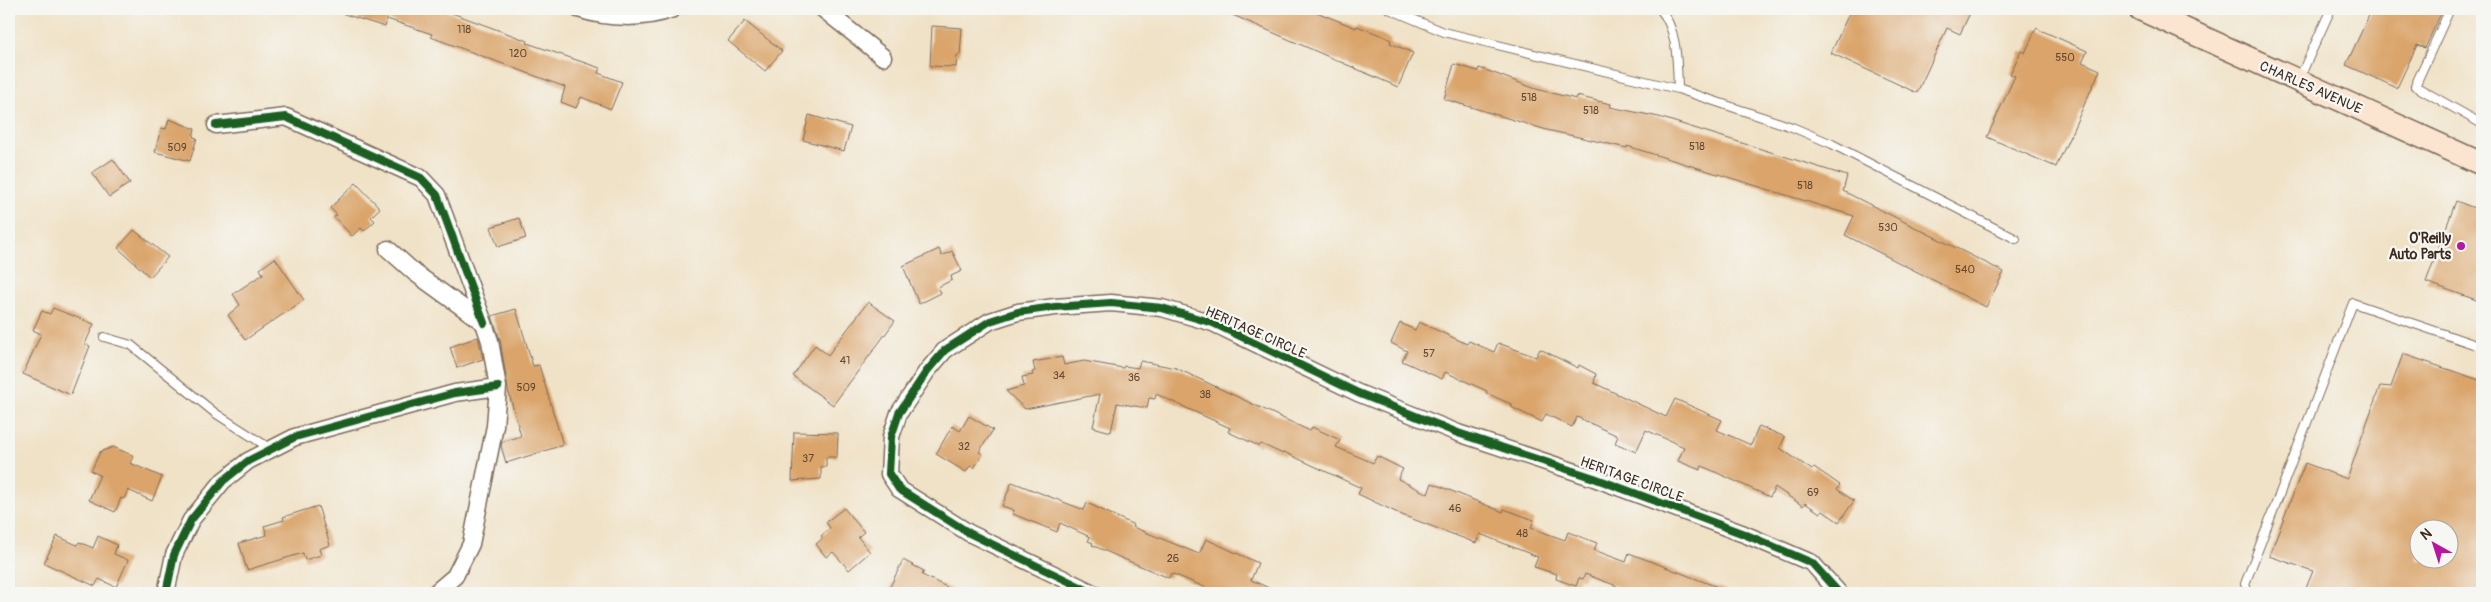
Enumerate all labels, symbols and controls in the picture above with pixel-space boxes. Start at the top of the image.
house number: 118 [457,23,472,36]
house number: 120 [509,47,527,60]
house number: 550 [2055,51,2075,64]
street label: CHARLES AVENUE [2257,57,2365,118]
house number: 518 [1521,91,1537,104]
house number: 518 [1583,104,1599,117]
house number: 518 [1689,140,1705,153]
house number: 509 [167,141,187,154]
house number: 518 [1797,179,1813,192]
house number: 530 [1878,221,1898,234]
place label: O'Reilly Auto Parts [2389,230,2452,263]
marker: O'Reilly Auto Parts [2455,240,2467,252]
house number: 540 [1955,263,1975,276]
street label: HERITAGE CIRCLE [1203,303,1309,362]
house number: 57 [1423,347,1435,360]
house number: 41 [840,354,850,367]
house number: 34 [1053,369,1066,382]
house number: 36 [1128,371,1140,384]
house number: 509 [516,381,536,394]
house number: 38 [1199,388,1211,401]
house number: 32 [958,440,970,453]
house number: 37 [802,452,814,465]
street label: HERITAGE CIRCLE [1578,453,1686,506]
house number: 69 [1807,486,1819,499]
house number: 46 [1449,502,1461,515]
north arrow [2408,520,2458,570]
text: N [2417,525,2435,544]
house number: 48 [1516,527,1528,540]
house number: 26 [1167,552,1179,565]

